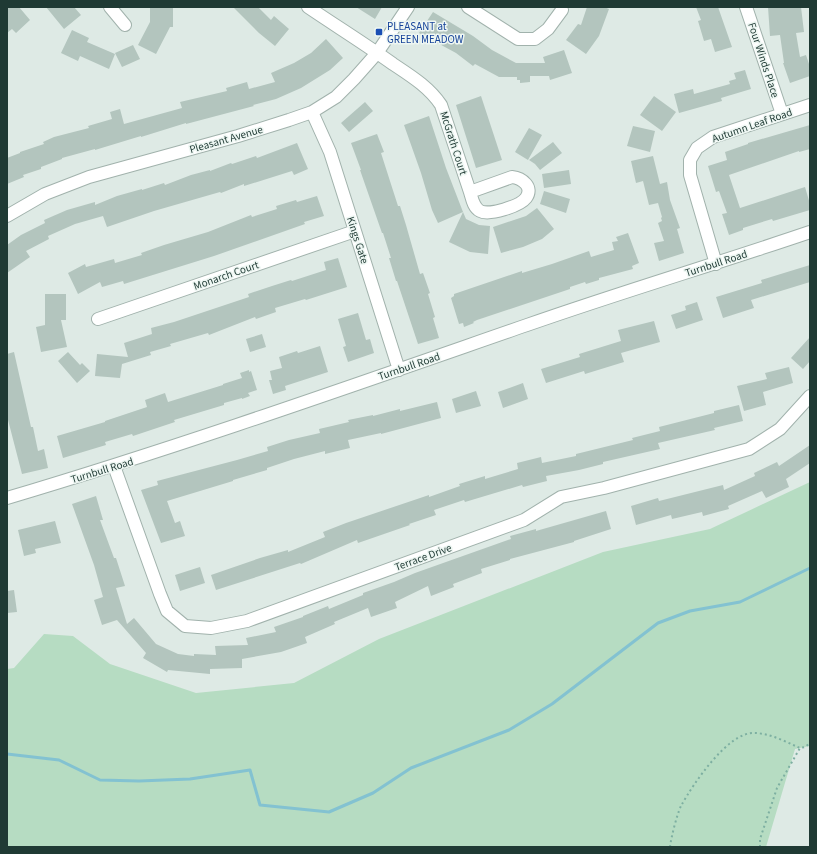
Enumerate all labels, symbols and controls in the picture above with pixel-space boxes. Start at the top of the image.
place label: PLEASANT at GREEN MEADOW [387,19,464,47]
street label: Four Winds Place [744,21,783,100]
marker: PLEASANT at GREEN MEADOW [374,27,384,37]
street label: Autumn Leaf Road [710,105,794,146]
street label: McGrath Court [436,109,471,177]
street label: Pleasant Avenue [188,122,265,157]
street label: Kings Gate [343,215,372,266]
street label: Turnbull Road [683,246,749,281]
street label: Monarch Court [191,257,261,294]
street label: Turnbull Road [376,349,442,384]
street label: Turnbull Road [69,454,135,487]
street label: Terrace Drive [392,540,454,575]

